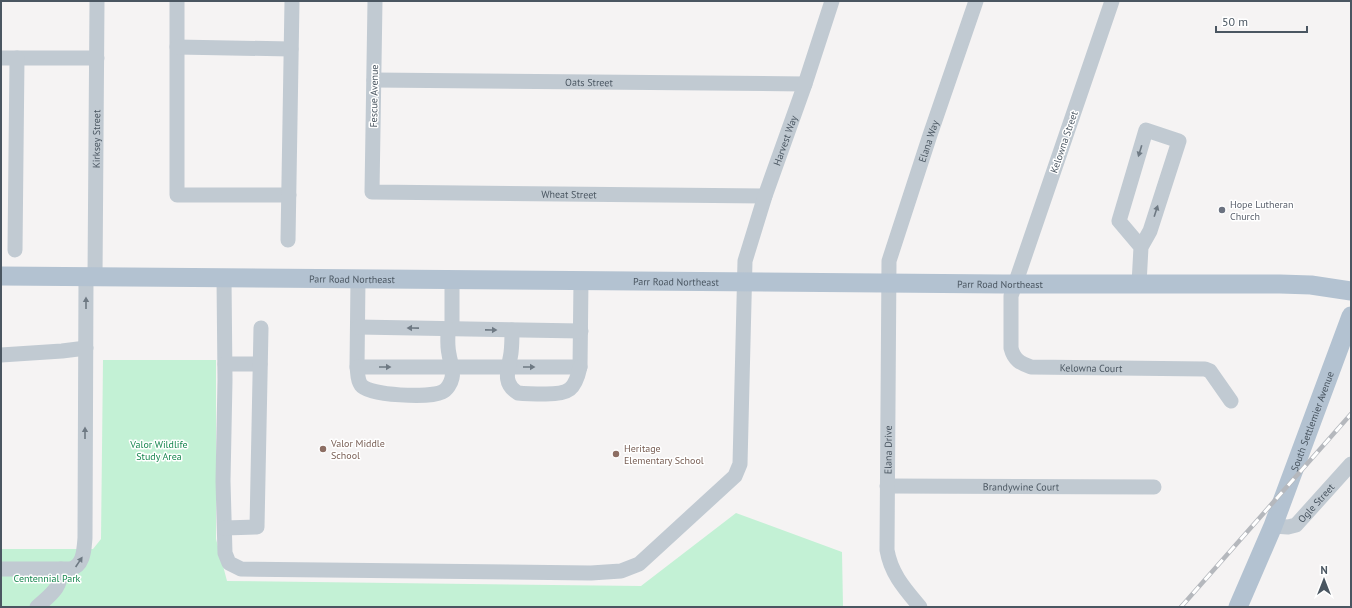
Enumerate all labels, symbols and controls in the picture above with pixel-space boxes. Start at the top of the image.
scale bar [1216,8,1307,34]
text: 50 m [1222,14,1248,29]
street label: Fescue Avenue [367,64,381,128]
street label: Oats Street [565,75,613,89]
street label: Kirksey Street [89,109,103,168]
street label: Kelowna Street [1047,109,1081,175]
street label: Harvest Way [770,113,800,167]
street label: Elana Way [915,118,941,164]
one-way arrow [1137,145,1143,157]
street label: Wheat Street [541,187,597,201]
place label: Hope Lutheran Church [1230,198,1293,223]
one-way arrow [1154,205,1160,217]
marker: Hope Lutheran Church [1217,205,1227,215]
street label: Parr Road Northeast [309,272,396,286]
street label: Parr Road Northeast [633,275,720,288]
street label: Parr Road Northeast [957,277,1044,291]
one-way arrow [83,296,89,309]
one-way arrow [407,325,419,332]
one-way arrow [485,327,498,333]
street label: Kelowna Court [1060,361,1123,375]
one-way arrow [379,364,392,370]
one-way arrow [523,364,536,370]
street label: South Settlemier Avenue [1287,369,1336,473]
street label: Elana Drive [881,425,894,474]
one-way arrow [82,426,88,439]
place label: Valor Middle School [330,437,385,462]
park label: Valor Wildlife Study Area [129,438,188,463]
place label: Heritage Elementary School [624,442,704,467]
marker: Valor Middle School [318,444,328,454]
marker: Heritage Elementary School [611,449,621,459]
street label: Brandywine Court [983,480,1060,493]
street label: Ogle Street [1295,480,1337,525]
one-way arrow [75,556,82,567]
north arrow [1304,560,1344,600]
text: N [1320,563,1328,577]
park label: Centennial Park [14,572,81,585]

